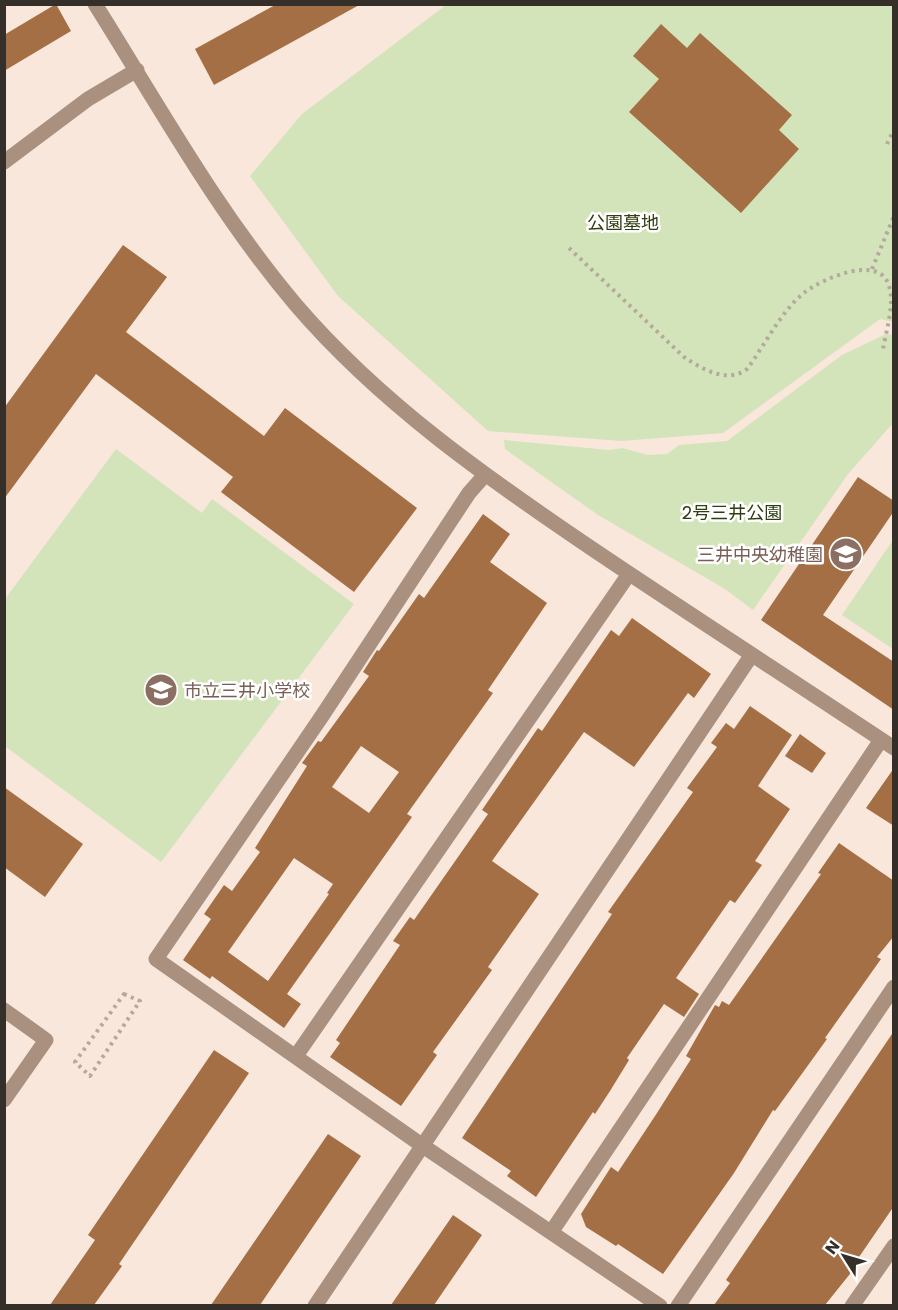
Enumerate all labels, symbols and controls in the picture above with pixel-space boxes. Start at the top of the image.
park label: 公園墓地 [587,210,659,235]
park label: 2号三井公園 [682,500,782,525]
school or university icon: 三井中央幼稚園 [828,536,864,572]
place label: 三井中央幼稚園 [697,542,823,567]
school or university icon: 市立三井小学校 [143,672,179,708]
place label: 市立三井小学校 [184,678,310,703]
north arrow [814,1226,874,1286]
text: N [820,1236,845,1259]

